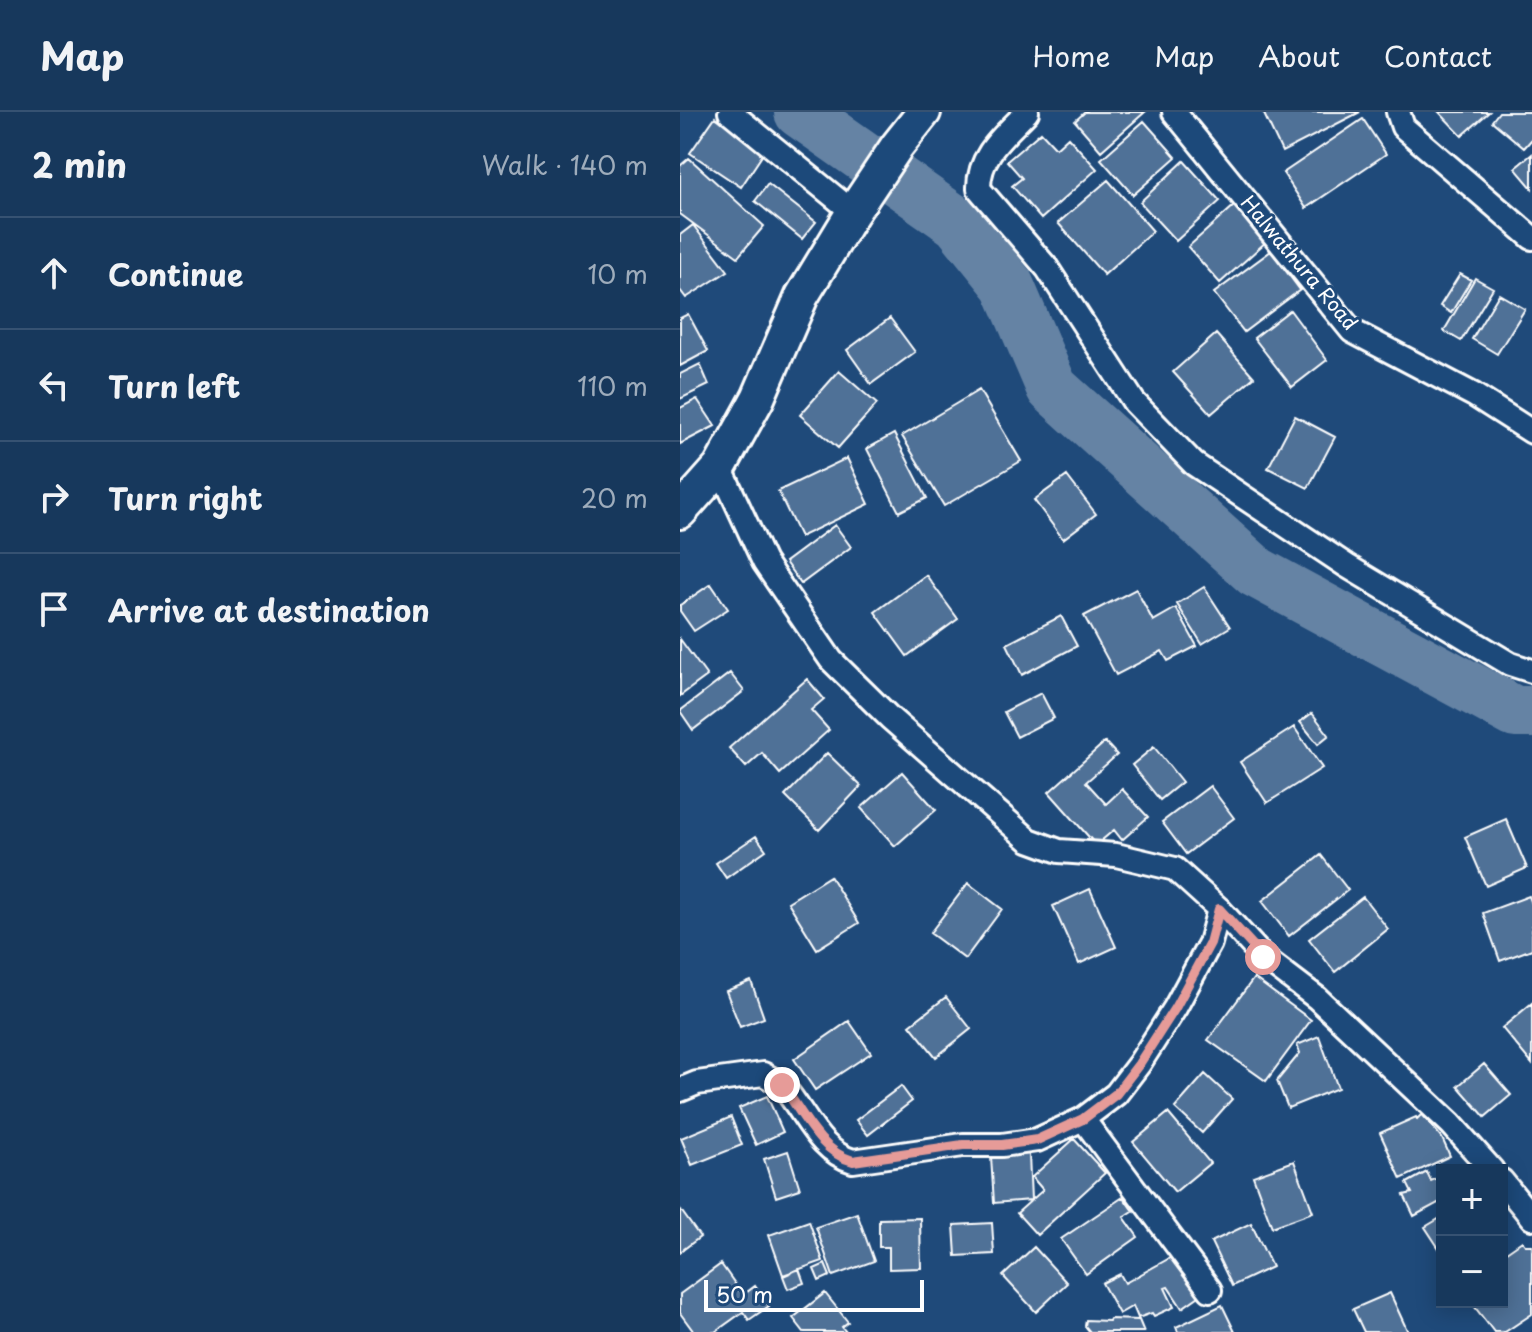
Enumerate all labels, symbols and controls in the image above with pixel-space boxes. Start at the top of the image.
text: Map [40,27,124,84]
text: Home [1032,34,1110,77]
text: Map [1154,34,1214,77]
text: About [1258,34,1340,77]
text: Contact [1384,34,1492,77]
text: 2 min [32,138,127,190]
text: Walk · 140 m [482,145,648,184]
street label: Halwathura Road [1234,188,1365,336]
icon: ahead [32,251,76,295]
text: Continue [108,251,243,296]
text: 10 m [587,254,648,293]
icon: left [32,363,76,407]
text: Turn left [108,363,240,408]
text: 110 m [577,366,648,405]
icon: right [32,475,76,519]
text: Turn right [108,475,263,520]
text: 20 m [581,478,648,517]
icon: arrive [32,587,76,631]
text: Arrive at destination [108,587,430,632]
route start [1245,939,1281,975]
route end [764,1067,800,1103]
map controls [1436,1164,1508,1308]
button: + [1436,1164,1508,1236]
button: − [1436,1236,1508,1308]
scale bar [704,1276,924,1312]
text: 50 m [716,1277,773,1310]

